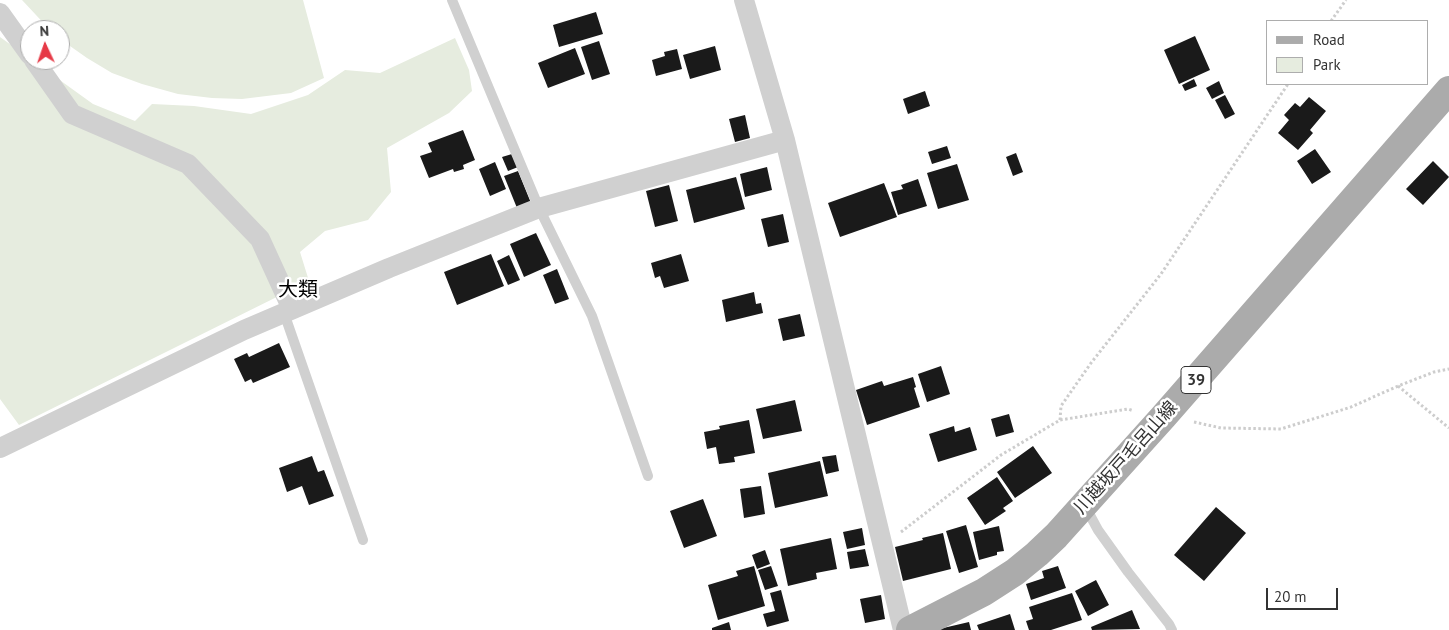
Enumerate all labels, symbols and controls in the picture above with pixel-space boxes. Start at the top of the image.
north arrow [20,20,70,70]
legend [1266,20,1429,85]
text: N [39,22,49,40]
text: Road [1313,30,1345,49]
text: Park [1313,55,1341,74]
district label: 大類 [278,278,318,302]
road number: 39 [1181,366,1211,394]
street label: 川越坂戸毛呂山線 [1070,397,1182,519]
scale bar [1269,578,1342,610]
text: 20 m [1274,587,1307,606]

